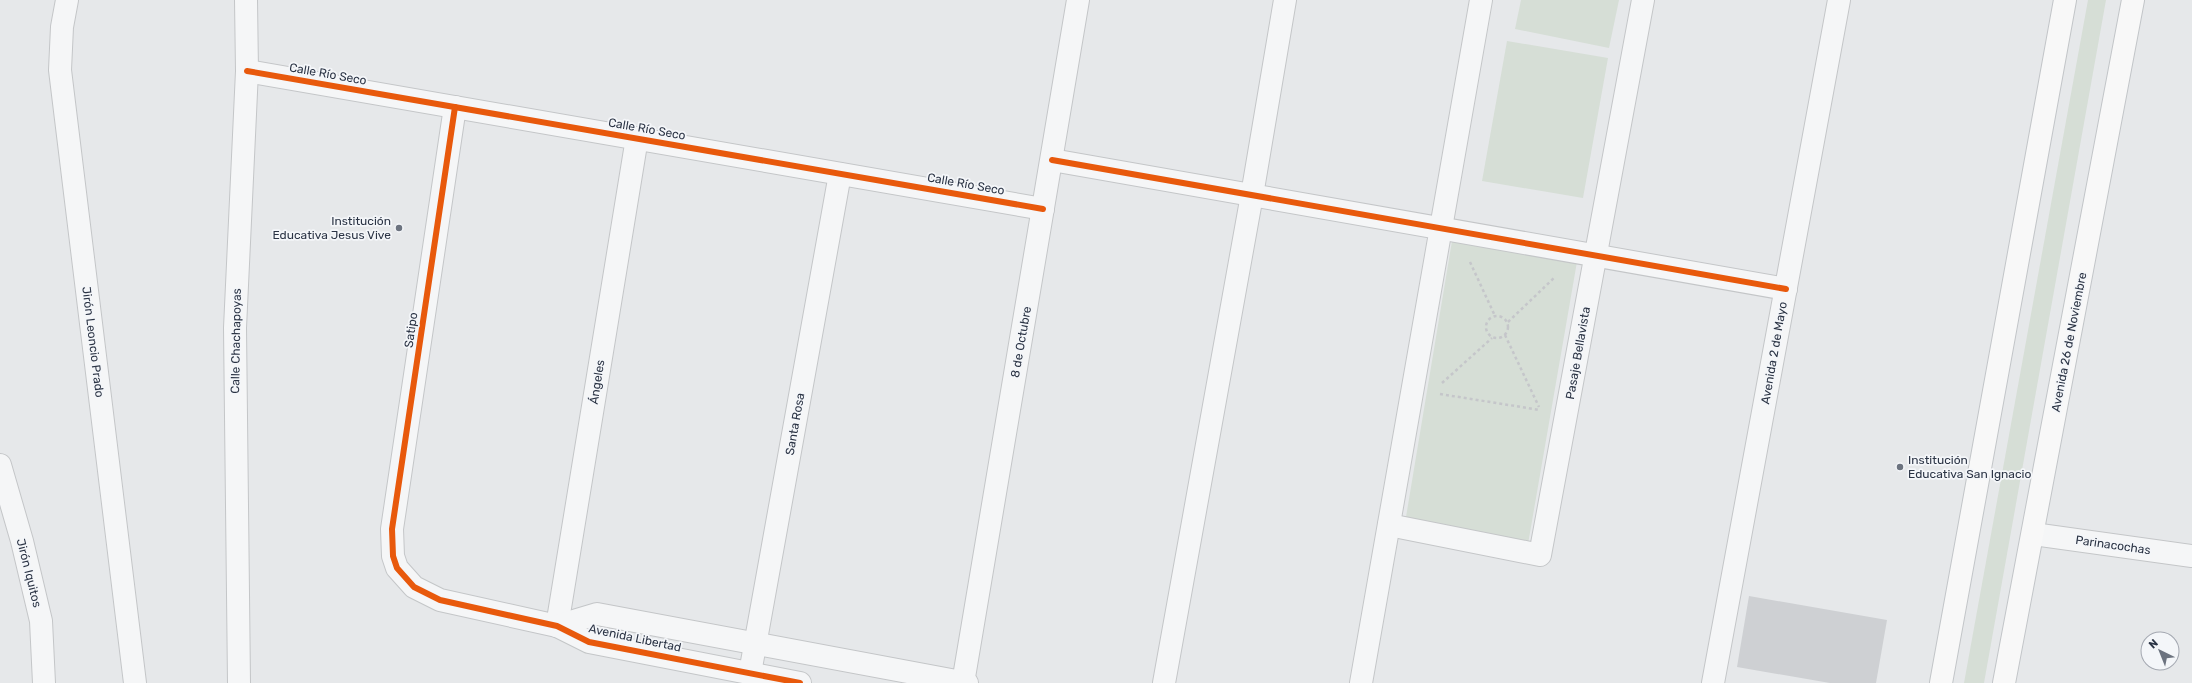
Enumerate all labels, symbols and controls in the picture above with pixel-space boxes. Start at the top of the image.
street label: Calle Río Seco [288,60,368,88]
street label: Calle Río Seco [607,115,687,143]
street label: Calle Río Seco [926,170,1006,198]
place label: Institución Educativa Jesus Vive [272,214,391,242]
marker: Institución Educativa Jesus Vive [394,223,404,233]
street label: Avenida 26 de Noviembre [2049,271,2089,413]
street label: Jirón Leoncio Prado [79,286,107,398]
street label: Calle Chachapoyas [228,288,244,394]
street label: Avenida 2 de Mayo [1758,301,1790,405]
street label: 8 de Octubre [1008,305,1034,379]
street label: Pasaje Bellavista [1563,306,1593,400]
street label: Satipo [402,311,420,349]
street label: Ángeles [587,359,607,405]
street label: Santa Rosa [783,392,807,456]
place label: Institución Educativa San Ignacio [1908,453,2031,481]
marker: Institución Educativa San Ignacio [1895,462,1905,472]
street label: Parinacochas [2075,533,2151,557]
street label: Jirón Iquitos [14,537,44,609]
street label: Avenida Libertad [587,621,683,655]
north arrow [2140,631,2180,671]
text: N [2146,637,2161,652]

